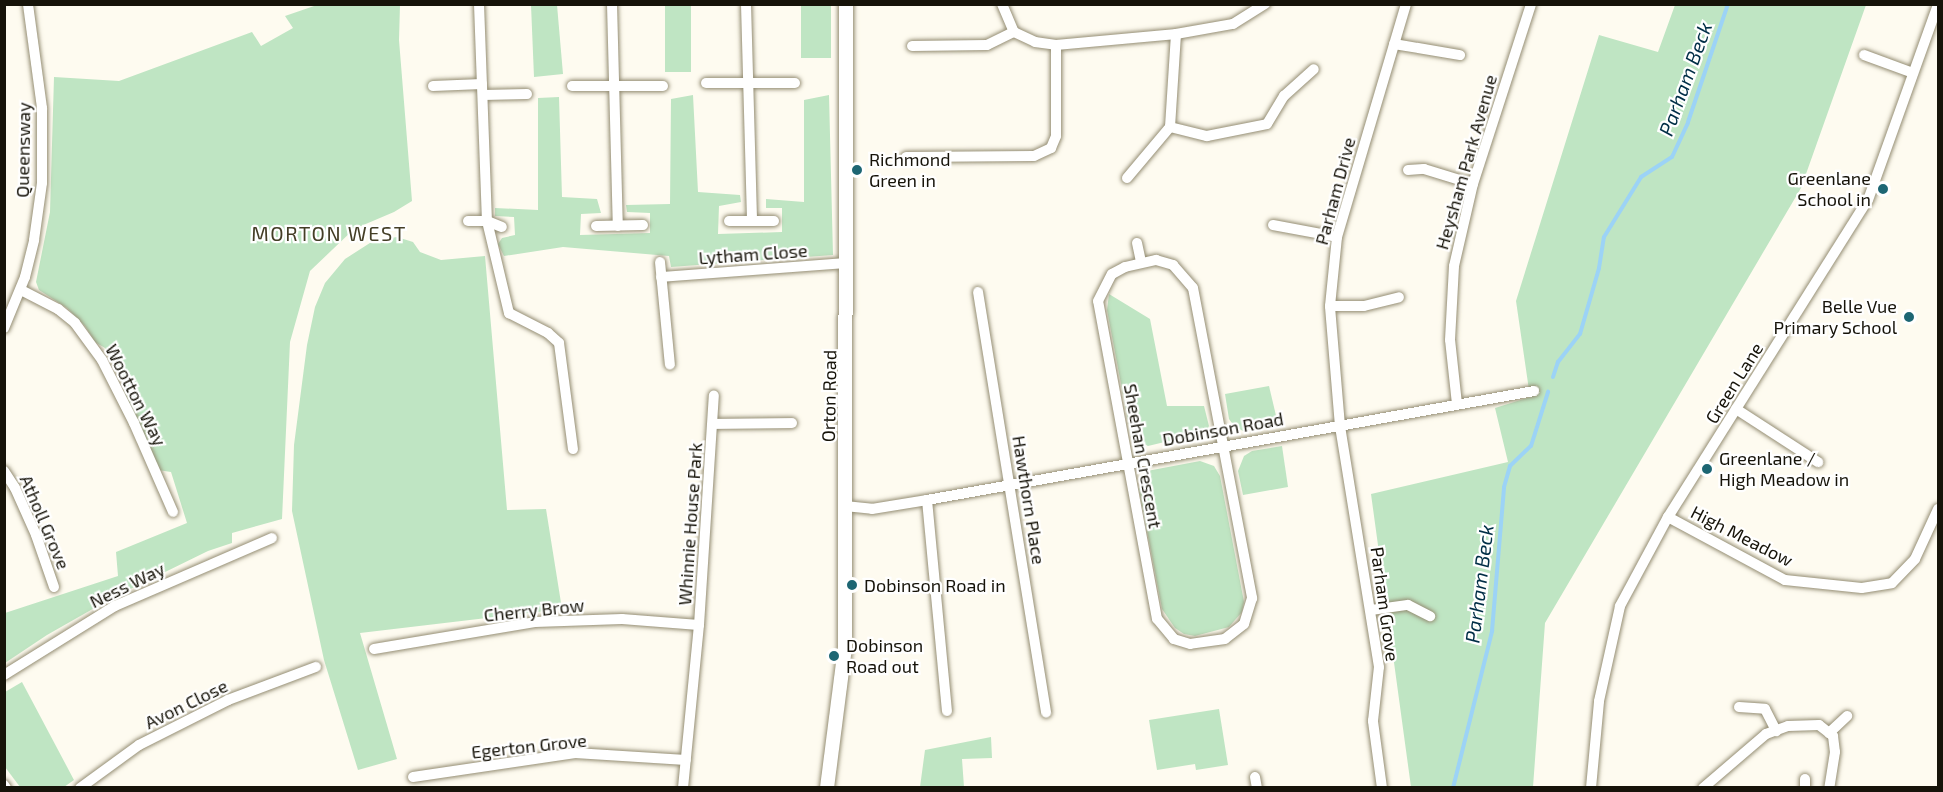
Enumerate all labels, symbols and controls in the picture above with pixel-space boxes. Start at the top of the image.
water label: Parham Beck [1653,19,1717,139]
street label: Heysham Park Avenue [1431,72,1501,252]
street label: Queensway [11,102,35,198]
street label: Parham Drive [1310,135,1360,247]
place label: Richmond Green in [869,149,951,192]
marker: Richmond Green in [850,163,864,177]
place label: Greenlane School in [1788,168,1871,210]
marker: Greenlane School in [1876,182,1890,196]
district label: MORTON WEST [251,221,407,245]
street label: Lytham Close [698,239,808,269]
place label: Belle Vue Primary School [1773,296,1897,338]
marker: Belle Vue Primary School [1902,310,1916,324]
street label: Green Lane [1701,339,1767,427]
street label: Wootton Way [101,340,171,450]
street label: Orton Road [817,350,841,442]
street label: Sheehan Crescent [1120,382,1166,530]
street label: Dobinson Road [1161,408,1285,450]
street label: Hawthorn Place [1008,434,1050,566]
street label: Whinnie House Park [674,442,706,606]
place label: Greenlane / High Meadow in [1719,448,1850,490]
marker: Greenlane / High Meadow in [1700,462,1714,476]
street label: Atholl Grove [15,471,75,573]
street label: High Meadow [1687,501,1797,571]
water label: Parham Beck [1460,523,1498,645]
street label: Parham Grove [1366,545,1404,663]
street label: Ness Way [86,558,168,612]
place label: Dobinson Road in [864,574,1006,596]
marker: Dobinson Road in [845,578,859,592]
street label: Cherry Brow [482,594,586,626]
place label: Dobinson Road out [846,635,923,678]
marker: Dobinson Road out [827,649,841,663]
street label: Avon Close [141,675,231,733]
street label: Egerton Grove [470,729,588,763]

